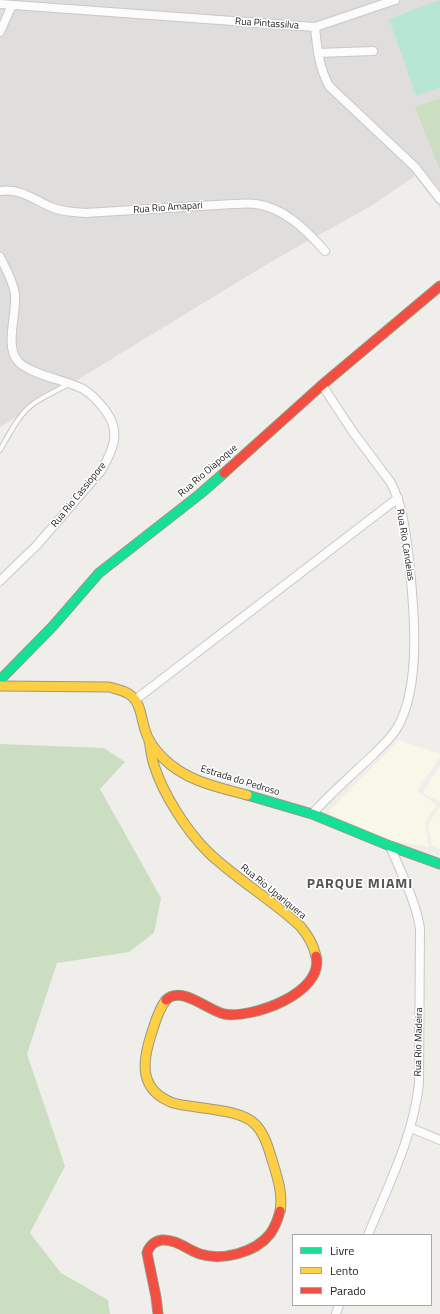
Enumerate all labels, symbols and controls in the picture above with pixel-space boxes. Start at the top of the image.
street label: Rua Pintassilva [235,16,299,32]
street label: Rua Rio Amapari [133,200,203,216]
street label: Rua Rio Oiapoque [176,442,240,500]
street label: Rua Rio Cassiopore [49,460,109,530]
street label: Rua Rio Candeias [393,508,417,582]
street label: Estrada do Pedroso [199,763,281,799]
street label: Rua Rio Upariquera [238,862,308,922]
district label: PARQUE MIAMI [307,877,413,893]
street label: Rua Rio Madeira [412,1007,426,1077]
legend [292,1234,432,1306]
text: Livre [330,1241,354,1260]
text: Lento [330,1261,359,1280]
text: Parado [330,1281,366,1300]

